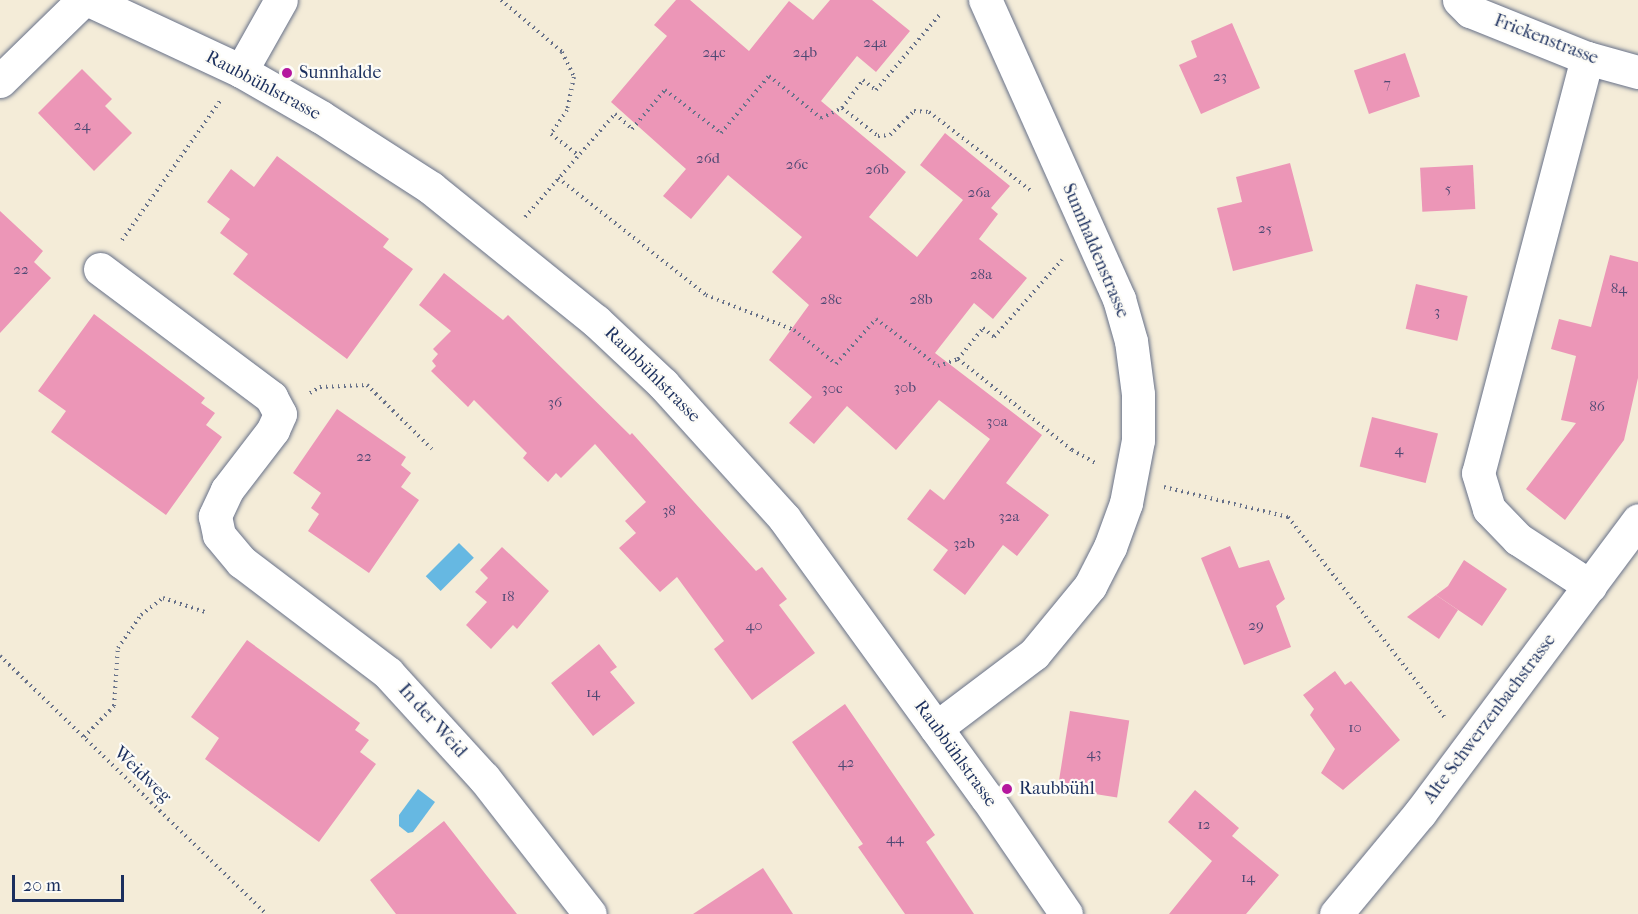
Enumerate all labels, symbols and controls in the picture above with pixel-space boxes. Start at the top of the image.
street label: Frickenstrasse [1491,10,1601,70]
house number: 24a [863,34,887,52]
house number: 24c [702,44,726,62]
house number: 24b [793,44,817,62]
street label: Raubbühlstrasse [202,47,324,125]
place label: Sunnhalde [299,62,381,84]
marker: Sunnhalde [280,66,294,80]
house number: 23 [1213,68,1227,86]
house number: 7 [1383,75,1391,93]
house number: 24 [74,117,90,135]
house number: 26d [696,150,720,168]
house number: 26c [786,156,808,174]
house number: 26b [865,161,889,179]
house number: 5 [1445,180,1451,198]
street label: Sunnhaldenstrasse [1057,181,1133,321]
house number: 26a [968,184,990,202]
house number: 25 [1258,220,1272,238]
house number: 22 [13,261,29,279]
house number: 28a [970,266,992,284]
house number: 84 [1611,280,1627,298]
house number: 28c [820,291,842,309]
house number: 28b [909,291,933,309]
house number: 3 [1434,303,1440,321]
street label: Raubbühlstrasse [600,323,704,427]
house number: 30b [894,379,916,397]
house number: 30c [821,380,843,398]
house number: 36 [548,394,562,412]
house number: 86 [1589,398,1605,416]
house number: 30a [986,413,1008,431]
house number: 4 [1395,441,1403,459]
house number: 22 [356,448,372,466]
house number: 38 [662,502,676,520]
house number: 32a [999,508,1019,526]
house number: 32b [953,535,975,553]
house number: 18 [502,588,514,606]
house number: 40 [745,617,763,635]
house number: 29 [1248,617,1264,635]
street label: Alte Schwerzenbachstrasse [1419,630,1561,808]
street label: In der Weid [393,680,471,762]
house number: 14 [586,684,600,702]
street label: Raubbühlstrasse [909,696,1001,812]
house number: 10 [1348,719,1362,737]
street label: Weidweg [109,742,175,808]
house number: 43 [1086,745,1102,763]
house number: 42 [838,754,854,772]
place label: Raubbühl [1019,778,1095,800]
marker: Raubbühl [1000,782,1014,796]
house number: 12 [1197,816,1211,834]
house number: 44 [886,830,904,848]
scale bar [15,863,128,901]
house number: 14 [1241,869,1255,887]
text: 20 m [23,875,61,896]

